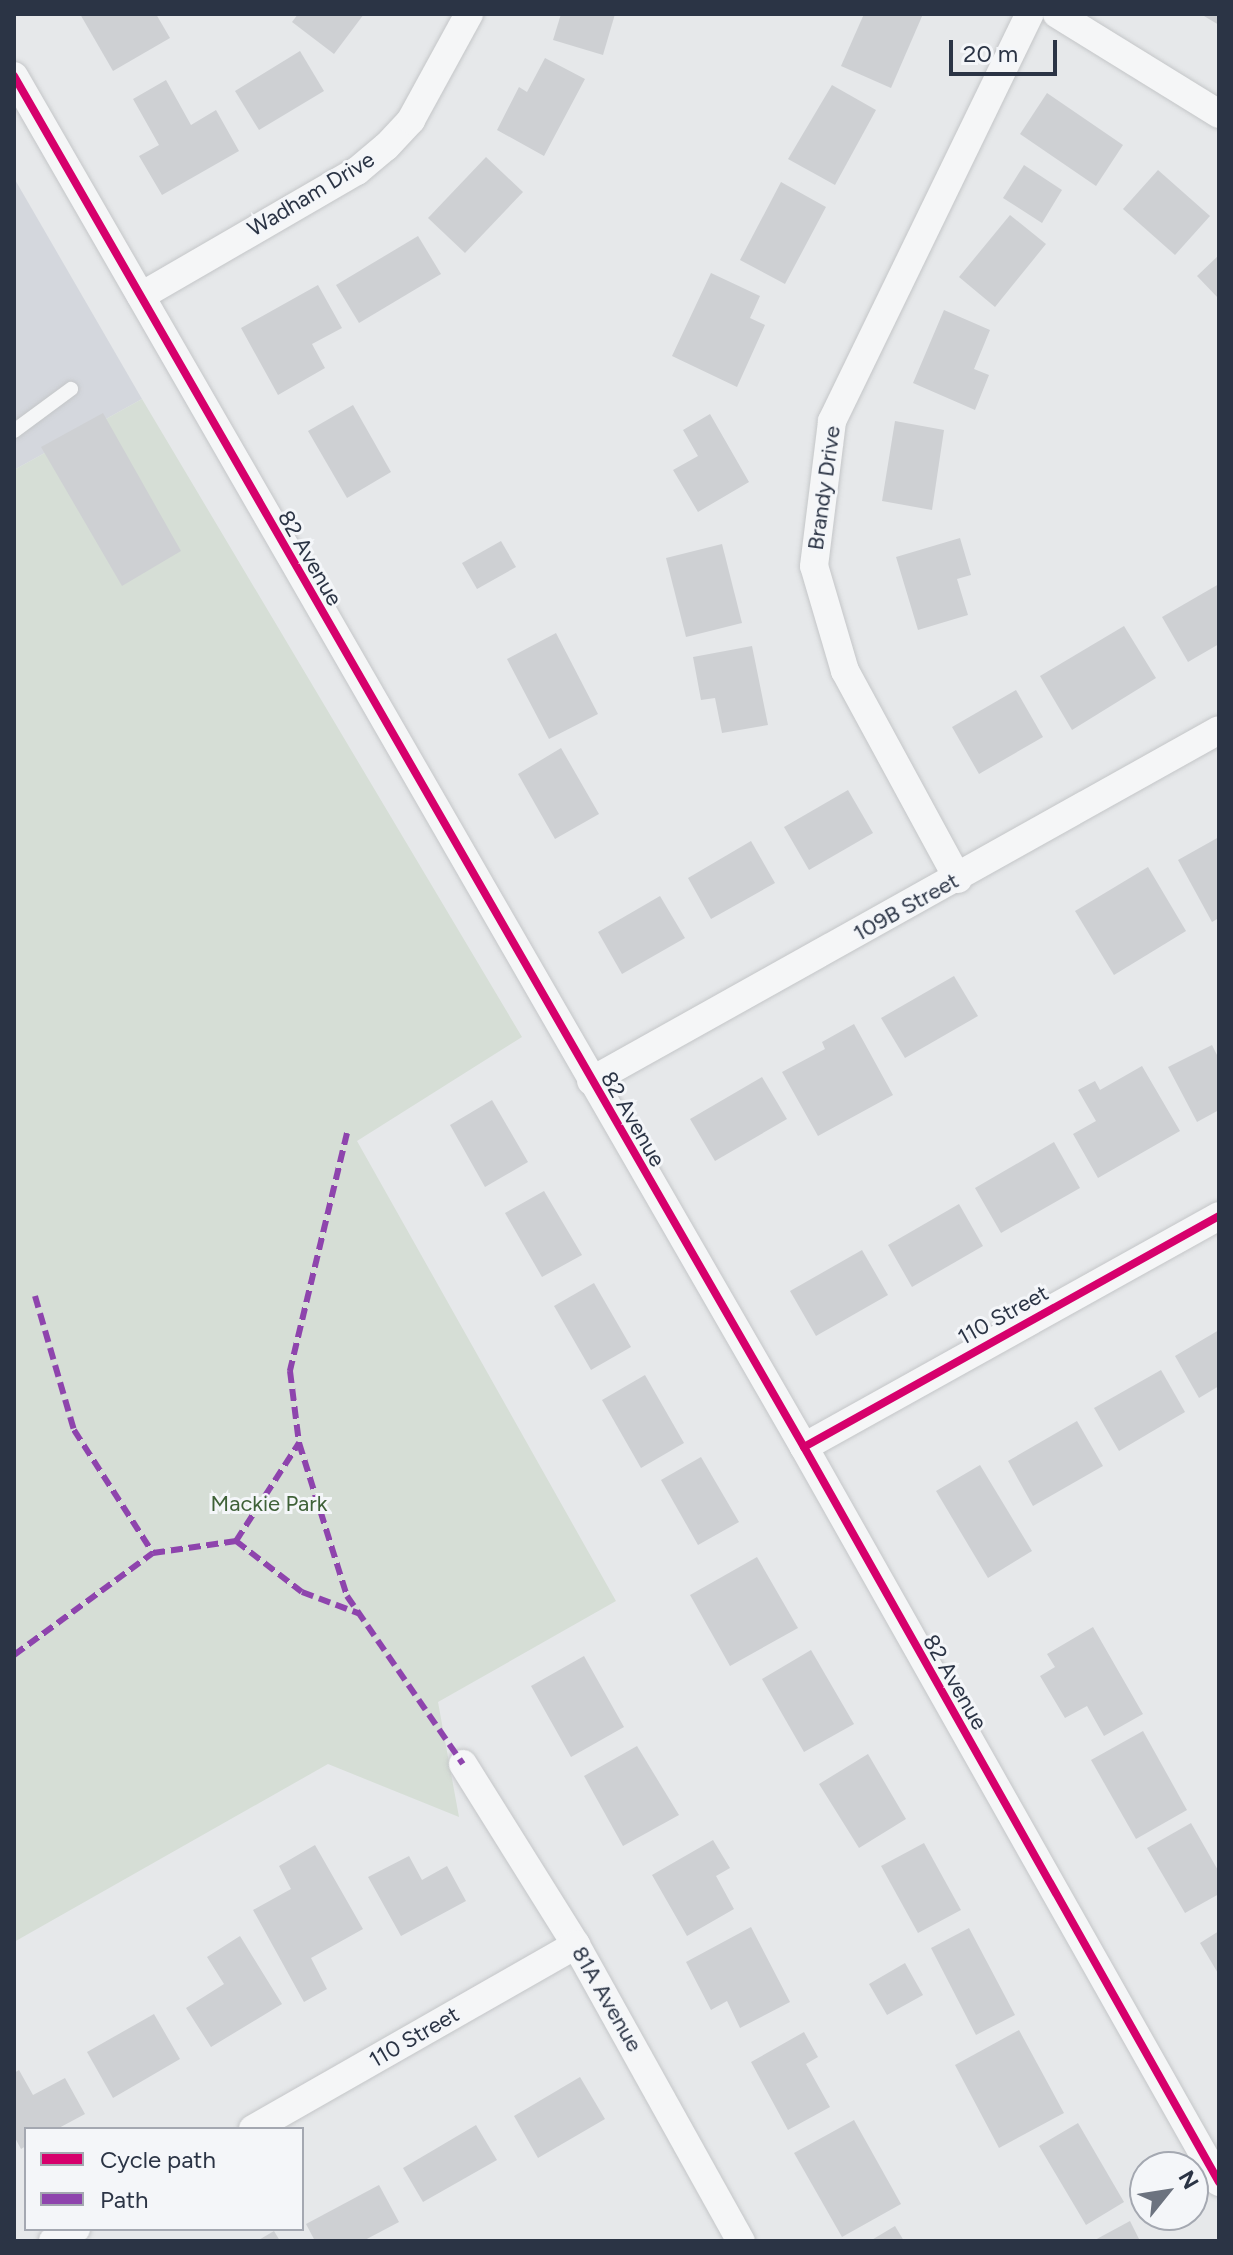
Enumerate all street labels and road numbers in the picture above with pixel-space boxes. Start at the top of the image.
street label: Wadham Drive [243,146,379,242]
street label: Brandy Drive [802,424,846,552]
street label: 82 Avenue [272,506,348,610]
street label: 109B Street [849,867,963,947]
street label: 82 Avenue [595,1067,671,1171]
street label: 110 Street [953,1279,1053,1351]
street label: 82 Avenue [917,1630,993,1734]
street label: 81A Avenue [566,1942,648,2056]
street label: 110 Street [364,2001,464,2073]

